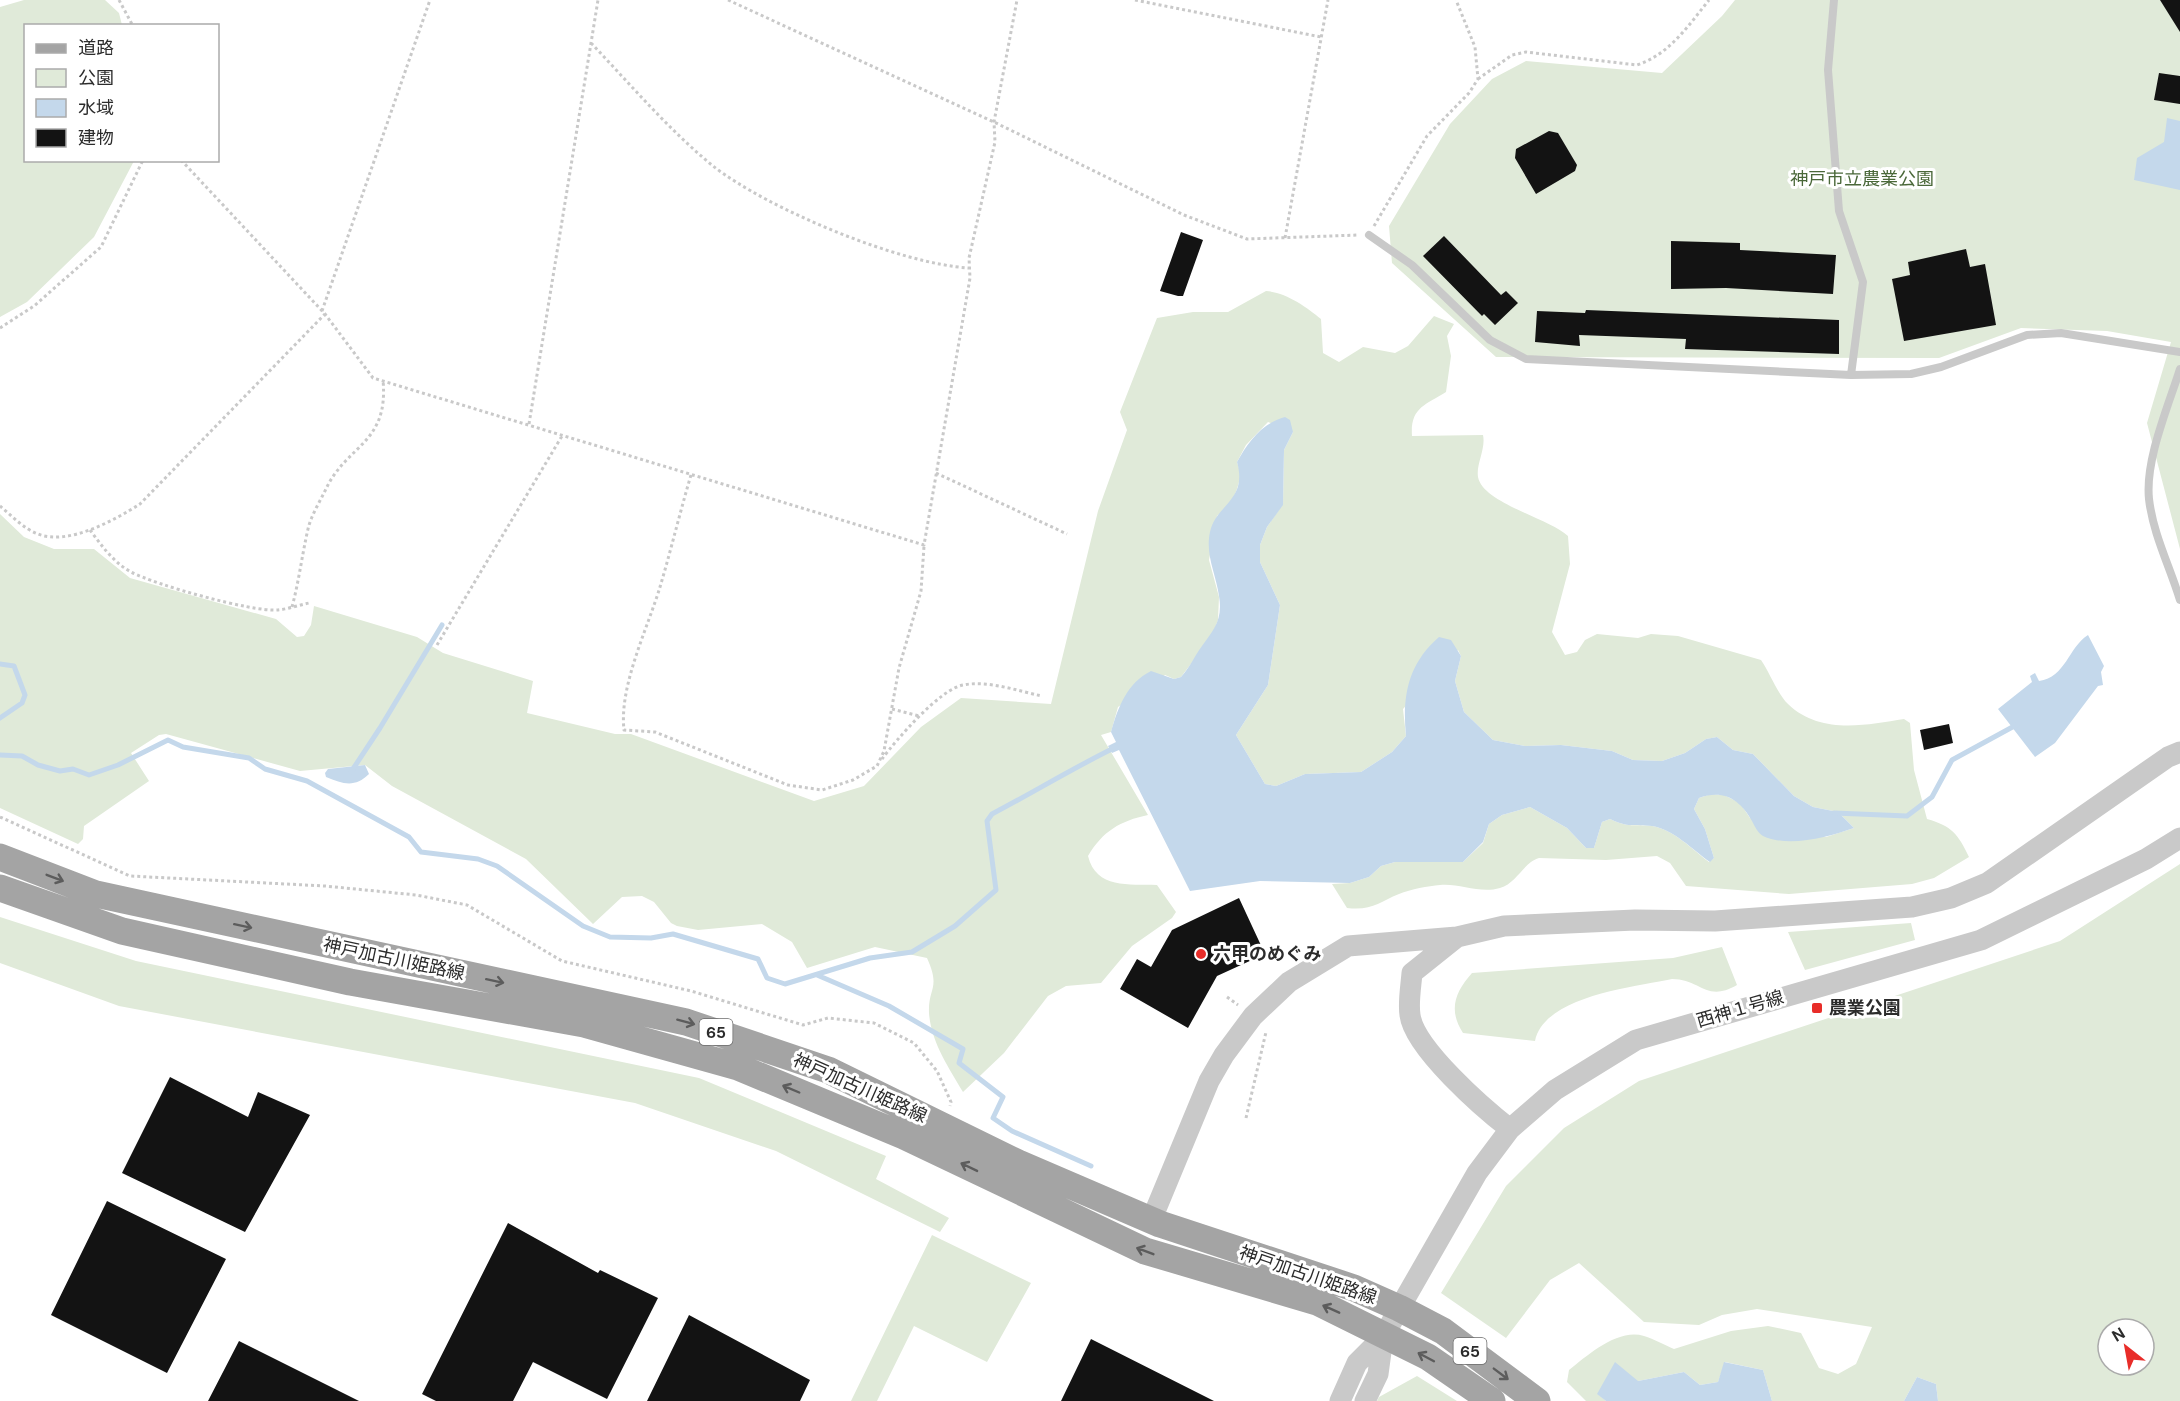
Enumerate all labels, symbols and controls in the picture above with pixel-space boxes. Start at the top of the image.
legend [24,24,219,162]
text: 道路 [78,36,114,60]
text: 公園 [78,66,114,90]
text: 水域 [78,96,114,120]
text: 建物 [78,126,114,150]
park label: 神戸市立農業公園 [1790,167,1934,191]
one-way arrow [45,873,63,884]
one-way arrow [233,921,252,932]
street label: 神戸加古川姫路線 [321,932,467,986]
place label: 六甲のめぐみ [1213,942,1322,966]
marker: 六甲のめぐみ [1194,947,1208,961]
one-way arrow [485,976,505,987]
street label: 西神１号線 [1693,985,1787,1033]
place label: 農業公園 [1829,996,1901,1020]
marker: 農業公園 [1810,1001,1824,1015]
one-way arrow [676,1017,695,1029]
road number: 65 [700,1019,732,1045]
street label: 神戸加古川姫路線 [789,1048,931,1128]
one-way arrow [782,1083,800,1094]
one-way arrow [961,1161,979,1173]
street label: 神戸加古川姫路線 [1236,1240,1380,1310]
one-way arrow [1137,1244,1155,1255]
one-way arrow [1323,1302,1341,1314]
north arrow [2096,1317,2156,1377]
text: N [2108,1323,2129,1347]
road number: 65 [1454,1338,1486,1364]
one-way arrow [1418,1351,1435,1363]
one-way arrow [1492,1368,1508,1380]

